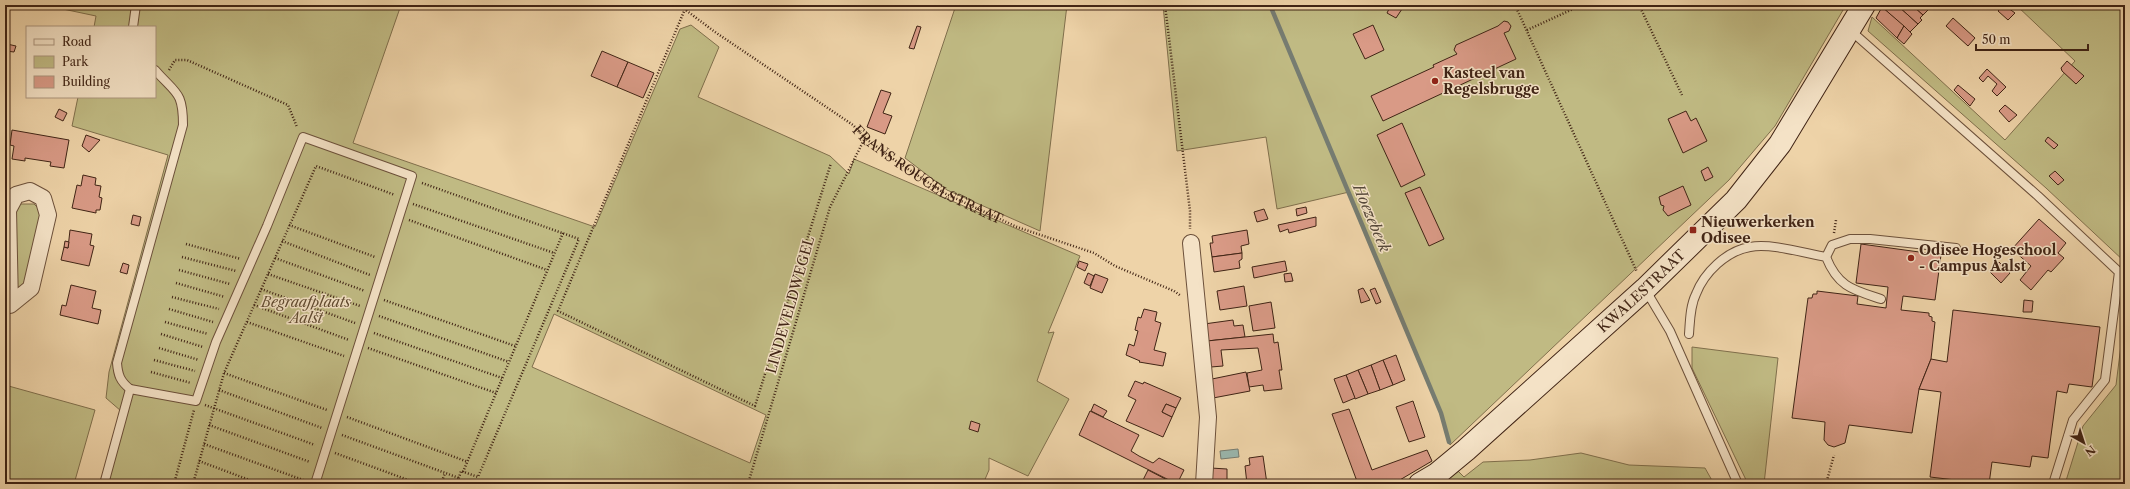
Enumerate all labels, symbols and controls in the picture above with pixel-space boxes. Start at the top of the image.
legend [26,26,156,98]
scale bar [1976,26,2088,52]
text: 50 m [1982,32,2011,47]
text: Road [62,34,92,49]
text: Park [62,54,89,69]
place label: Kasteel van Regelsbrugge [1443,64,1539,98]
text: Building [62,74,110,89]
marker: Kasteel van Regelsbrugge [1430,76,1440,86]
street label: FRANS ROUCELSTRAAT [849,121,1006,228]
water label: Hoezebeek [1349,180,1395,255]
place label: Nieuwerkerken Odisee [1701,213,1815,247]
marker: Nieuwerkerken Odisee [1688,225,1698,235]
street label: LINDEVELDWEGEL [762,234,818,376]
place label: Odisee Hogeschool - Campus Aalst [1919,241,2056,275]
street label: KWALESTRAAT [1594,245,1689,336]
marker: Odisee Hogeschool - Campus Aalst [1906,253,1916,263]
park label: Begraafplaats Aalst [260,293,351,327]
north arrow [2064,423,2104,463]
text: N [2082,442,2098,459]

